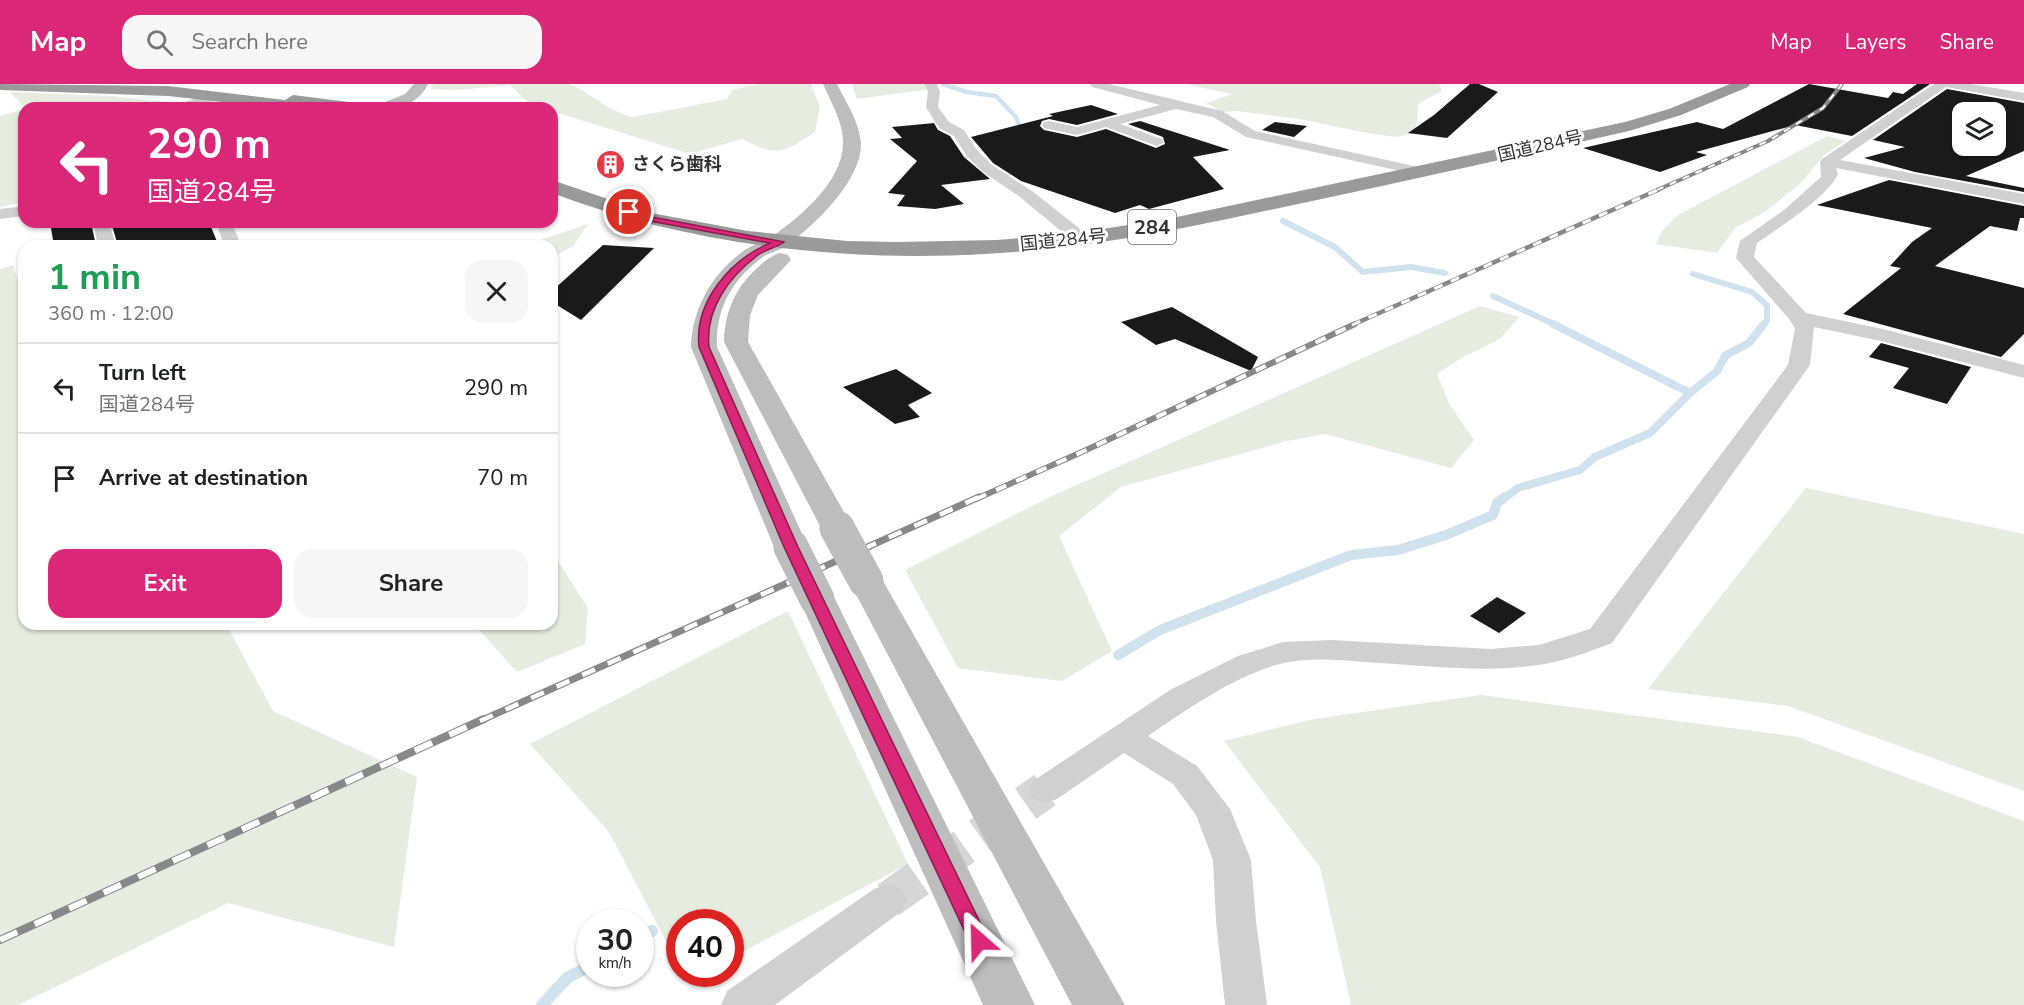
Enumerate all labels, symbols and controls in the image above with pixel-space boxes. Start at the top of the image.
search box [122,15,542,69]
text: Map [30,23,86,61]
icon: search [143,26,176,59]
text: Search here [191,27,308,57]
text: Map [1770,28,1812,56]
text: Layers [1845,28,1906,56]
text: Share [1939,28,1994,56]
map controls [1952,102,2006,156]
button: layers [1952,102,2006,156]
text: 290 m [147,116,271,173]
street label: 国道284号 [1495,125,1585,167]
icon: left [48,126,126,204]
building icon: さくら歯科 [595,148,627,180]
place label: さくら歯科 [632,152,722,176]
text: 国道284号 [147,174,277,211]
pin [603,186,654,237]
icon: arrive [612,195,645,228]
road number: 284 [1128,210,1176,244]
street label: 国道284号 [1019,224,1107,256]
text: 1 min [48,253,141,302]
button: close [465,260,528,323]
text: 360 m · 12:00 [48,300,174,327]
text: Turn left [99,358,186,388]
icon: left [48,372,81,405]
text: 290 m [464,373,528,403]
text: 国道284号 [99,391,195,418]
icon: arrive [48,462,81,495]
text: Arrive at destination [99,463,308,493]
text: 70 m [477,463,528,493]
button: Exit [48,549,282,618]
button: Share [294,549,528,618]
speed limit sign: 40 [666,909,744,987]
position arrow [947,909,1011,973]
text: 30 [597,920,633,961]
text: km/h [598,953,632,973]

